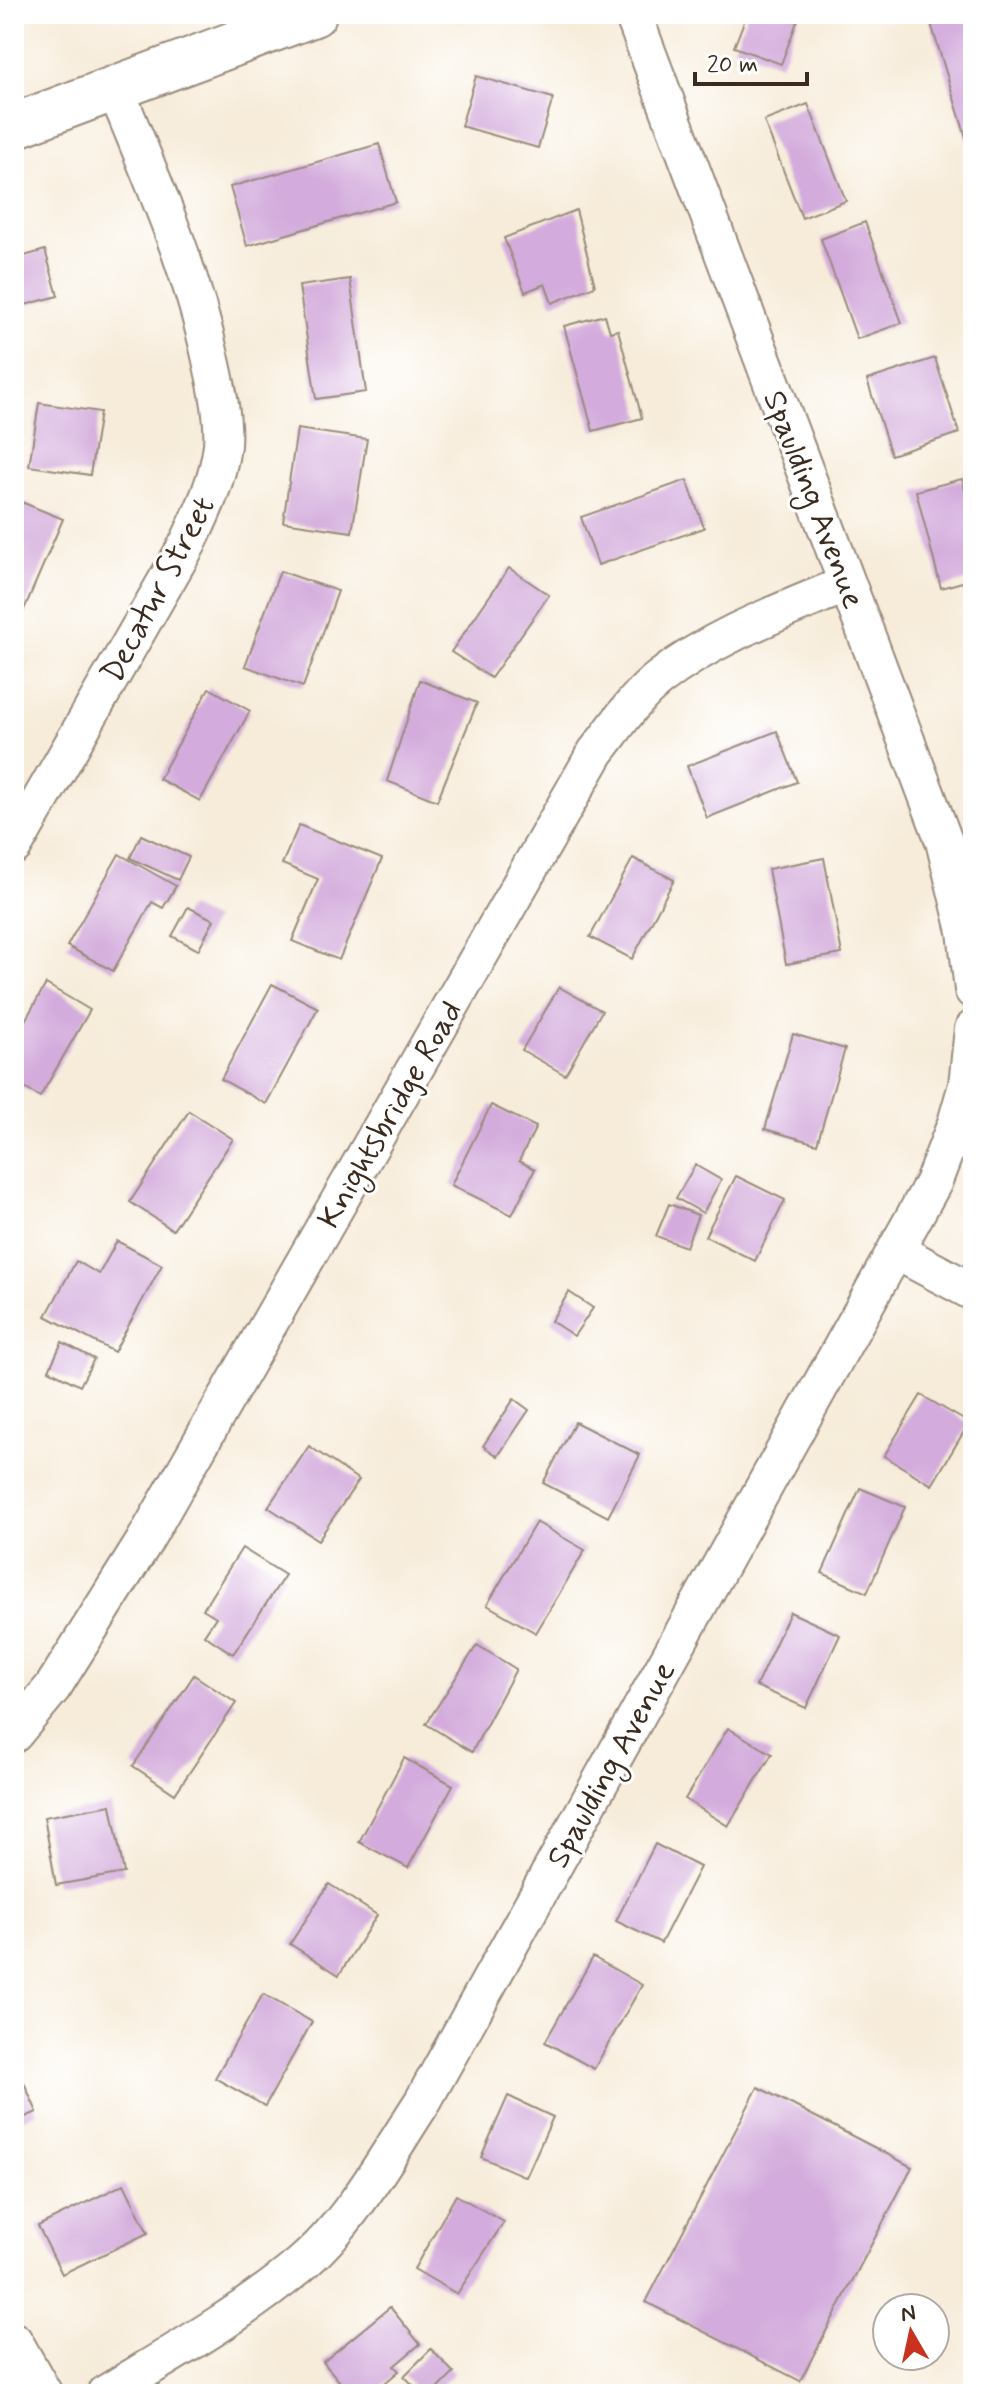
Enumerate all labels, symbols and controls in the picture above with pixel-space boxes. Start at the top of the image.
scale bar [695,36,807,86]
text: 20 m [707,50,758,81]
street label: Spaulding Avenue [750,385,874,615]
street label: Decatur Street [92,489,226,690]
street label: Knightsbridge Road [308,993,475,1238]
street label: Spaulding Avenue [538,1654,688,1877]
north arrow [871,2292,951,2372]
text: N [899,2299,918,2329]

